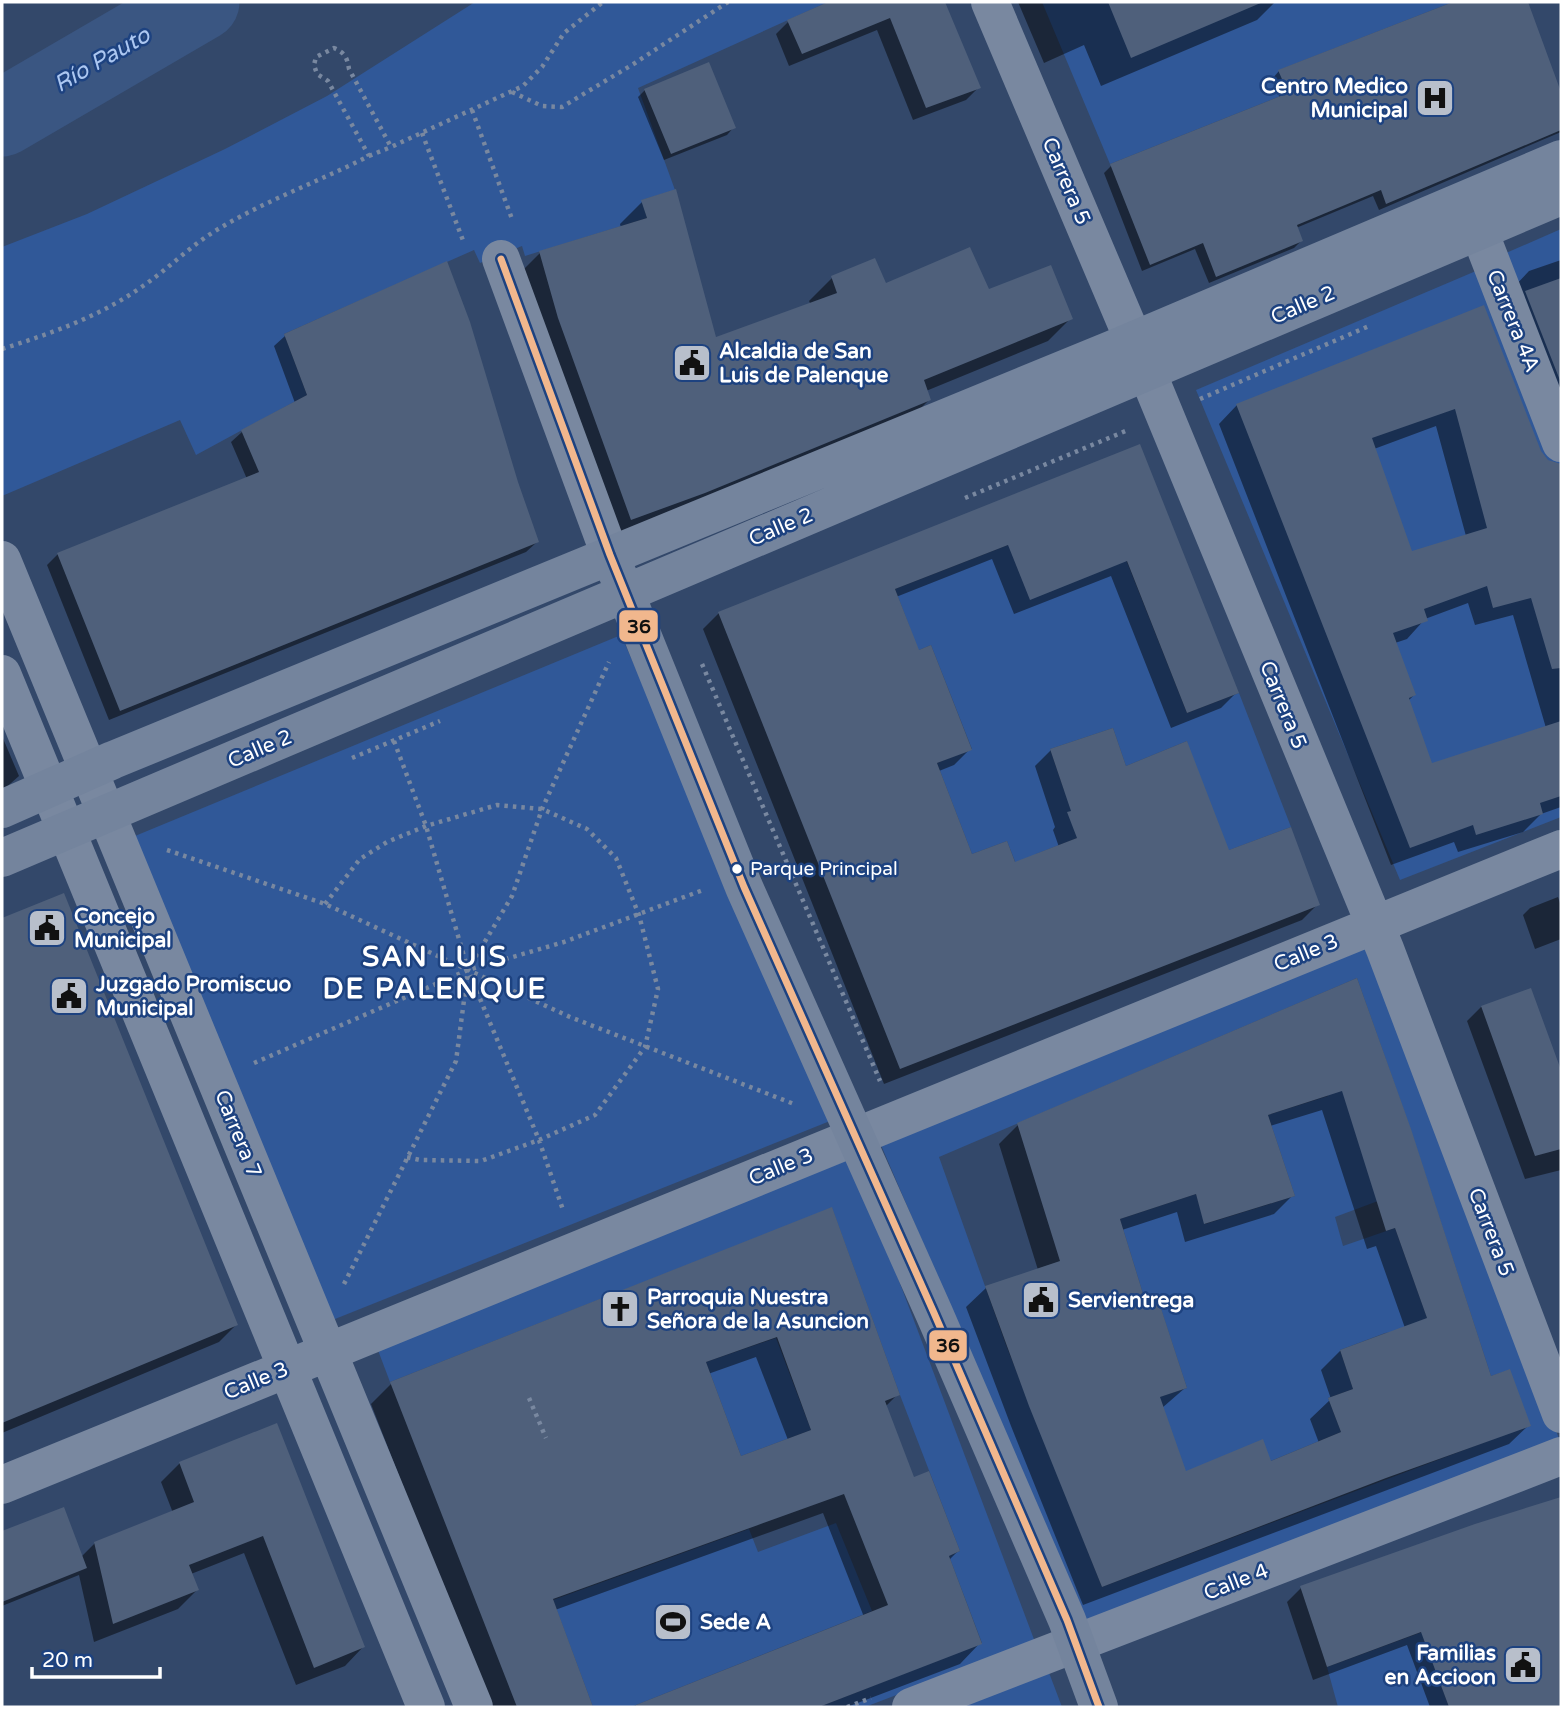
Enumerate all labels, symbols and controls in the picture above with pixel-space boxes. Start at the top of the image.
water label: Río Pauto [49,21,156,99]
place label: Centro Medico Municipal [1261,74,1408,123]
hospital icon: Centro Medico Municipal [1414,77,1456,119]
street label: Carrera 5 [1036,134,1096,228]
street label: Carrera 4A [1481,266,1545,376]
street label: Calle 2 [1267,280,1339,330]
place label: Alcaldia de San Luis de Palenque [719,339,889,388]
public building icon: Alcaldia de San Luis de Palenque [671,342,713,384]
street label: Calle 2 [745,502,817,552]
line badge: 36 [618,609,659,643]
text: 36 [627,616,651,638]
street label: Carrera 5 [1254,657,1312,753]
street label: Calle 2 [224,724,296,774]
place label: Parque Principal [750,858,898,880]
marker: Parque Principal [730,862,744,876]
place label: Concejo Municipal [74,904,172,953]
public building icon: Concejo Municipal [26,907,68,949]
street label: Calle 3 [1270,929,1342,977]
district label: SAN LUIS DE PALENQUE [323,940,547,1006]
place label: Juzgado Promiscuo Municipal [95,972,292,1021]
public building icon: Juzgado Promiscuo Municipal [48,975,90,1017]
street label: Carrera 7 [209,1086,267,1182]
street label: Calle 3 [745,1143,817,1191]
street label: Carrera 5 [1463,1184,1519,1280]
public building icon: Servientrega [1020,1279,1062,1321]
place label: Parroquia Nuestra Señora de la Asuncion [647,1285,869,1334]
church icon: Parroquia Nuestra Señora de la Asuncion [599,1288,641,1330]
place label: Servientrega [1068,1288,1194,1313]
line badge: 36 [928,1329,968,1362]
text: 36 [936,1335,960,1357]
street label: Calle 3 [220,1357,292,1405]
street label: Calle 4 [1200,1558,1272,1606]
sports icon: Sede A [652,1601,694,1643]
place label: Sede A [700,1610,771,1635]
scale bar [32,1636,159,1680]
place label: Familias en Accioon [1385,1641,1496,1690]
public building icon: Familias en Accioon [1502,1644,1544,1686]
text: 20 m [42,1648,93,1673]

